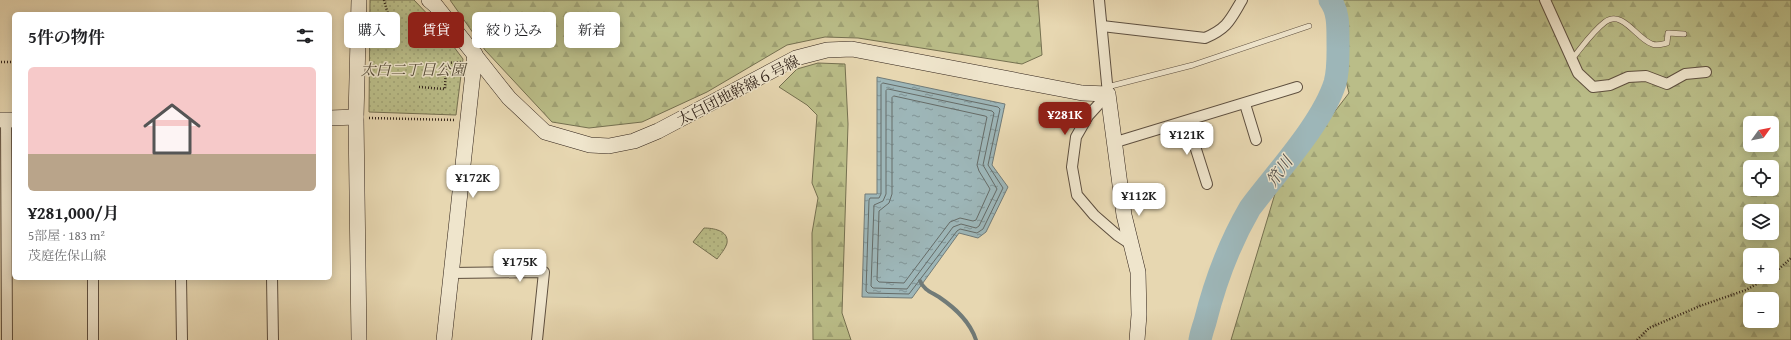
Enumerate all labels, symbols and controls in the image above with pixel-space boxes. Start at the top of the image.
chip: 購入 [344,12,400,48]
chip: 賃貸 [408,12,464,48]
chip: 絞り込み [472,12,556,48]
chip: 新着 [564,12,620,48]
text: 5件の物件 [28,24,105,49]
icon: filters [294,25,316,47]
street label: 太白団地幹線６号線 [673,50,803,130]
park label: 太白二丁目公園 [360,59,468,80]
icon: home [136,93,208,165]
pin: ¥281K [1037,102,1093,136]
text: ¥281K [1047,105,1083,124]
north arrow [1743,116,1779,152]
map controls [1743,116,1779,328]
pin: ¥121K [1159,122,1215,156]
text: ¥121K [1169,125,1205,144]
water label: 笊川 [1260,149,1299,191]
button: locate [1743,160,1779,196]
pin: ¥172K [445,165,501,199]
text: ¥172K [455,168,491,187]
pin: ¥112K [1111,183,1167,217]
text: ¥112K [1121,186,1157,205]
text: ¥281,000/月 [28,200,120,225]
button: layers [1743,204,1779,240]
text: 5部屋 · 183 m² [28,226,105,245]
text: 茂庭佐保山線 [28,246,106,265]
button: + [1743,248,1779,284]
pin: ¥175K [492,249,548,283]
text: ¥175K [502,252,538,271]
button: − [1743,292,1779,328]

